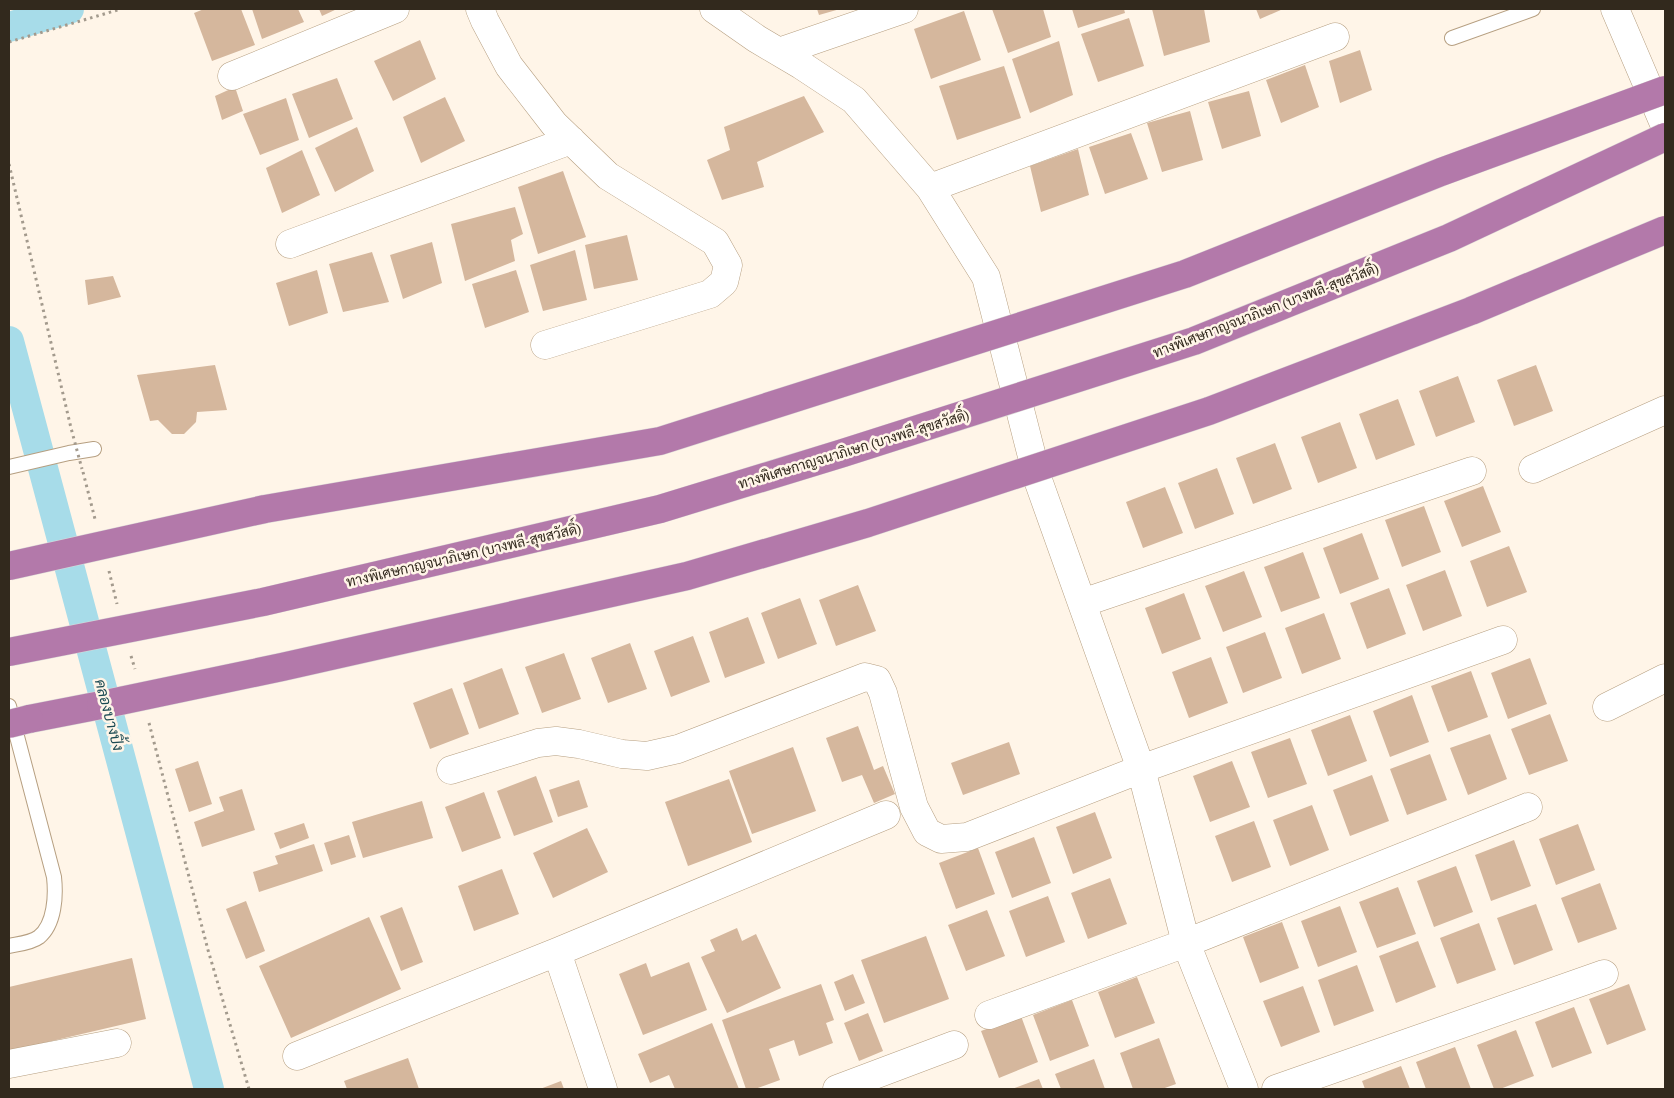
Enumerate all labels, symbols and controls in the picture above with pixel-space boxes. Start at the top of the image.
street label: ทางพิเศษกาญจนาภิเษก (บางพลี-สุขสวัสดิ์) [1149,255,1382,363]
street label: ทางพิเศษกาญจนาภิเษก (บางพลี-สุขสวัสดิ์) [735,402,972,494]
street label: ทางพิเศษกาญจนาภิเษก (บางพลี-สุขสวัสดิ์) [344,516,584,592]
water label: คลองบางปิ้ง [92,676,132,753]

